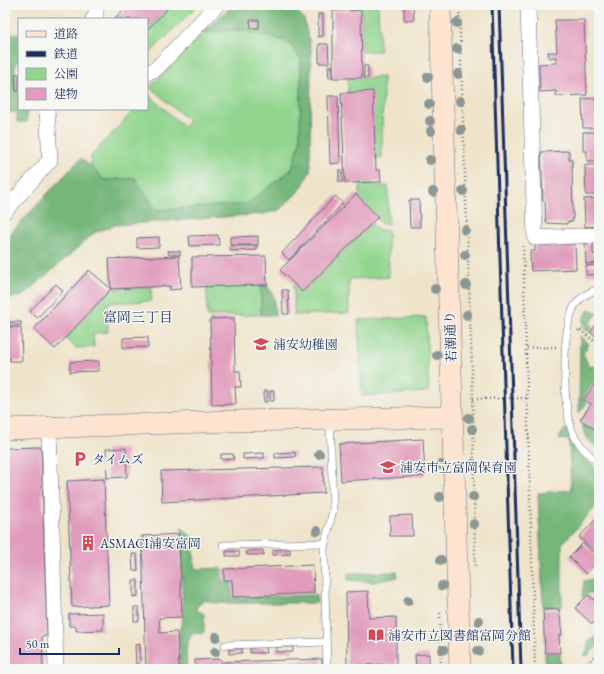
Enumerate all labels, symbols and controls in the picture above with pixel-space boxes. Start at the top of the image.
legend [18,18,148,110]
text: 道路 [54,26,78,42]
text: 鉄道 [53,46,78,62]
text: 公園 [54,66,78,82]
text: 建物 [54,86,78,102]
district label: 富岡三丁目 [103,308,173,326]
street label: 若潮通り [441,311,460,363]
school or university icon: 浦安幼稚園 [252,335,270,353]
place label: 浦安幼稚園 [273,336,338,353]
parking icon: タイムズ [71,450,89,468]
place label: タイムズ [92,451,144,468]
school or university icon: 浦安市立富岡保育園 [379,458,397,476]
place label: 浦安市立富岡保育園 [400,459,517,476]
building icon: ASMACI浦安富岡 [79,534,97,552]
place label: ASMACI浦安富岡 [99,535,201,552]
library icon: 浦安市立図書館富岡分館 [367,626,385,644]
place label: 浦安市立図書館富岡分館 [388,627,531,644]
scale bar [20,630,119,656]
text: 50 m [26,636,50,652]

